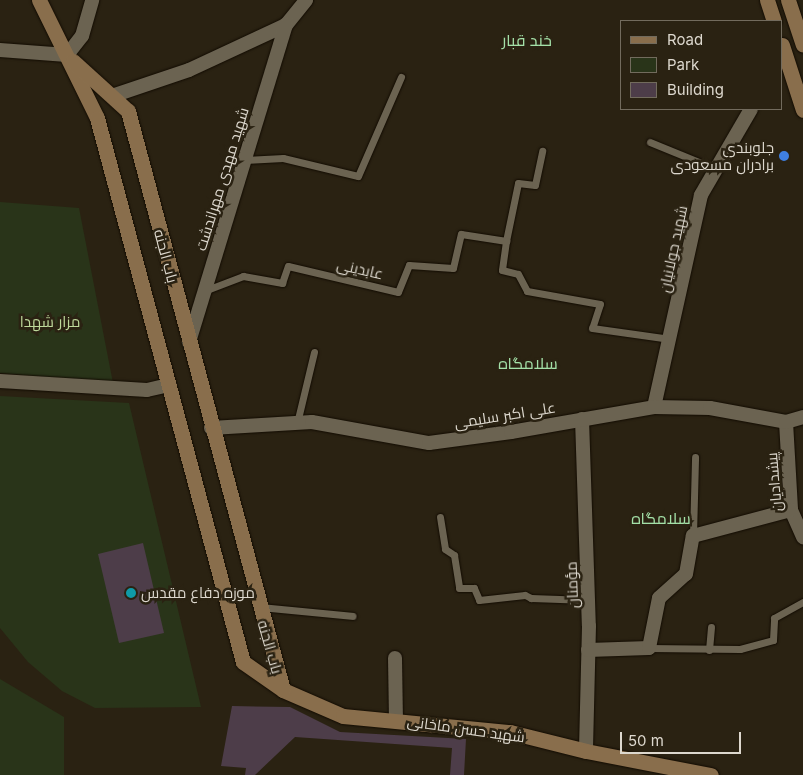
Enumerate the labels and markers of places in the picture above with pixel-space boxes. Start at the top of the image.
place label: جلوبندی برادران مسعودی [671,138,774,173]
marker: جلوبندی برادران مسعودی [778,150,790,162]
place label: موزه دفاع مقدس [141,584,255,602]
marker: موزه دفاع مقدس [125,587,137,599]

